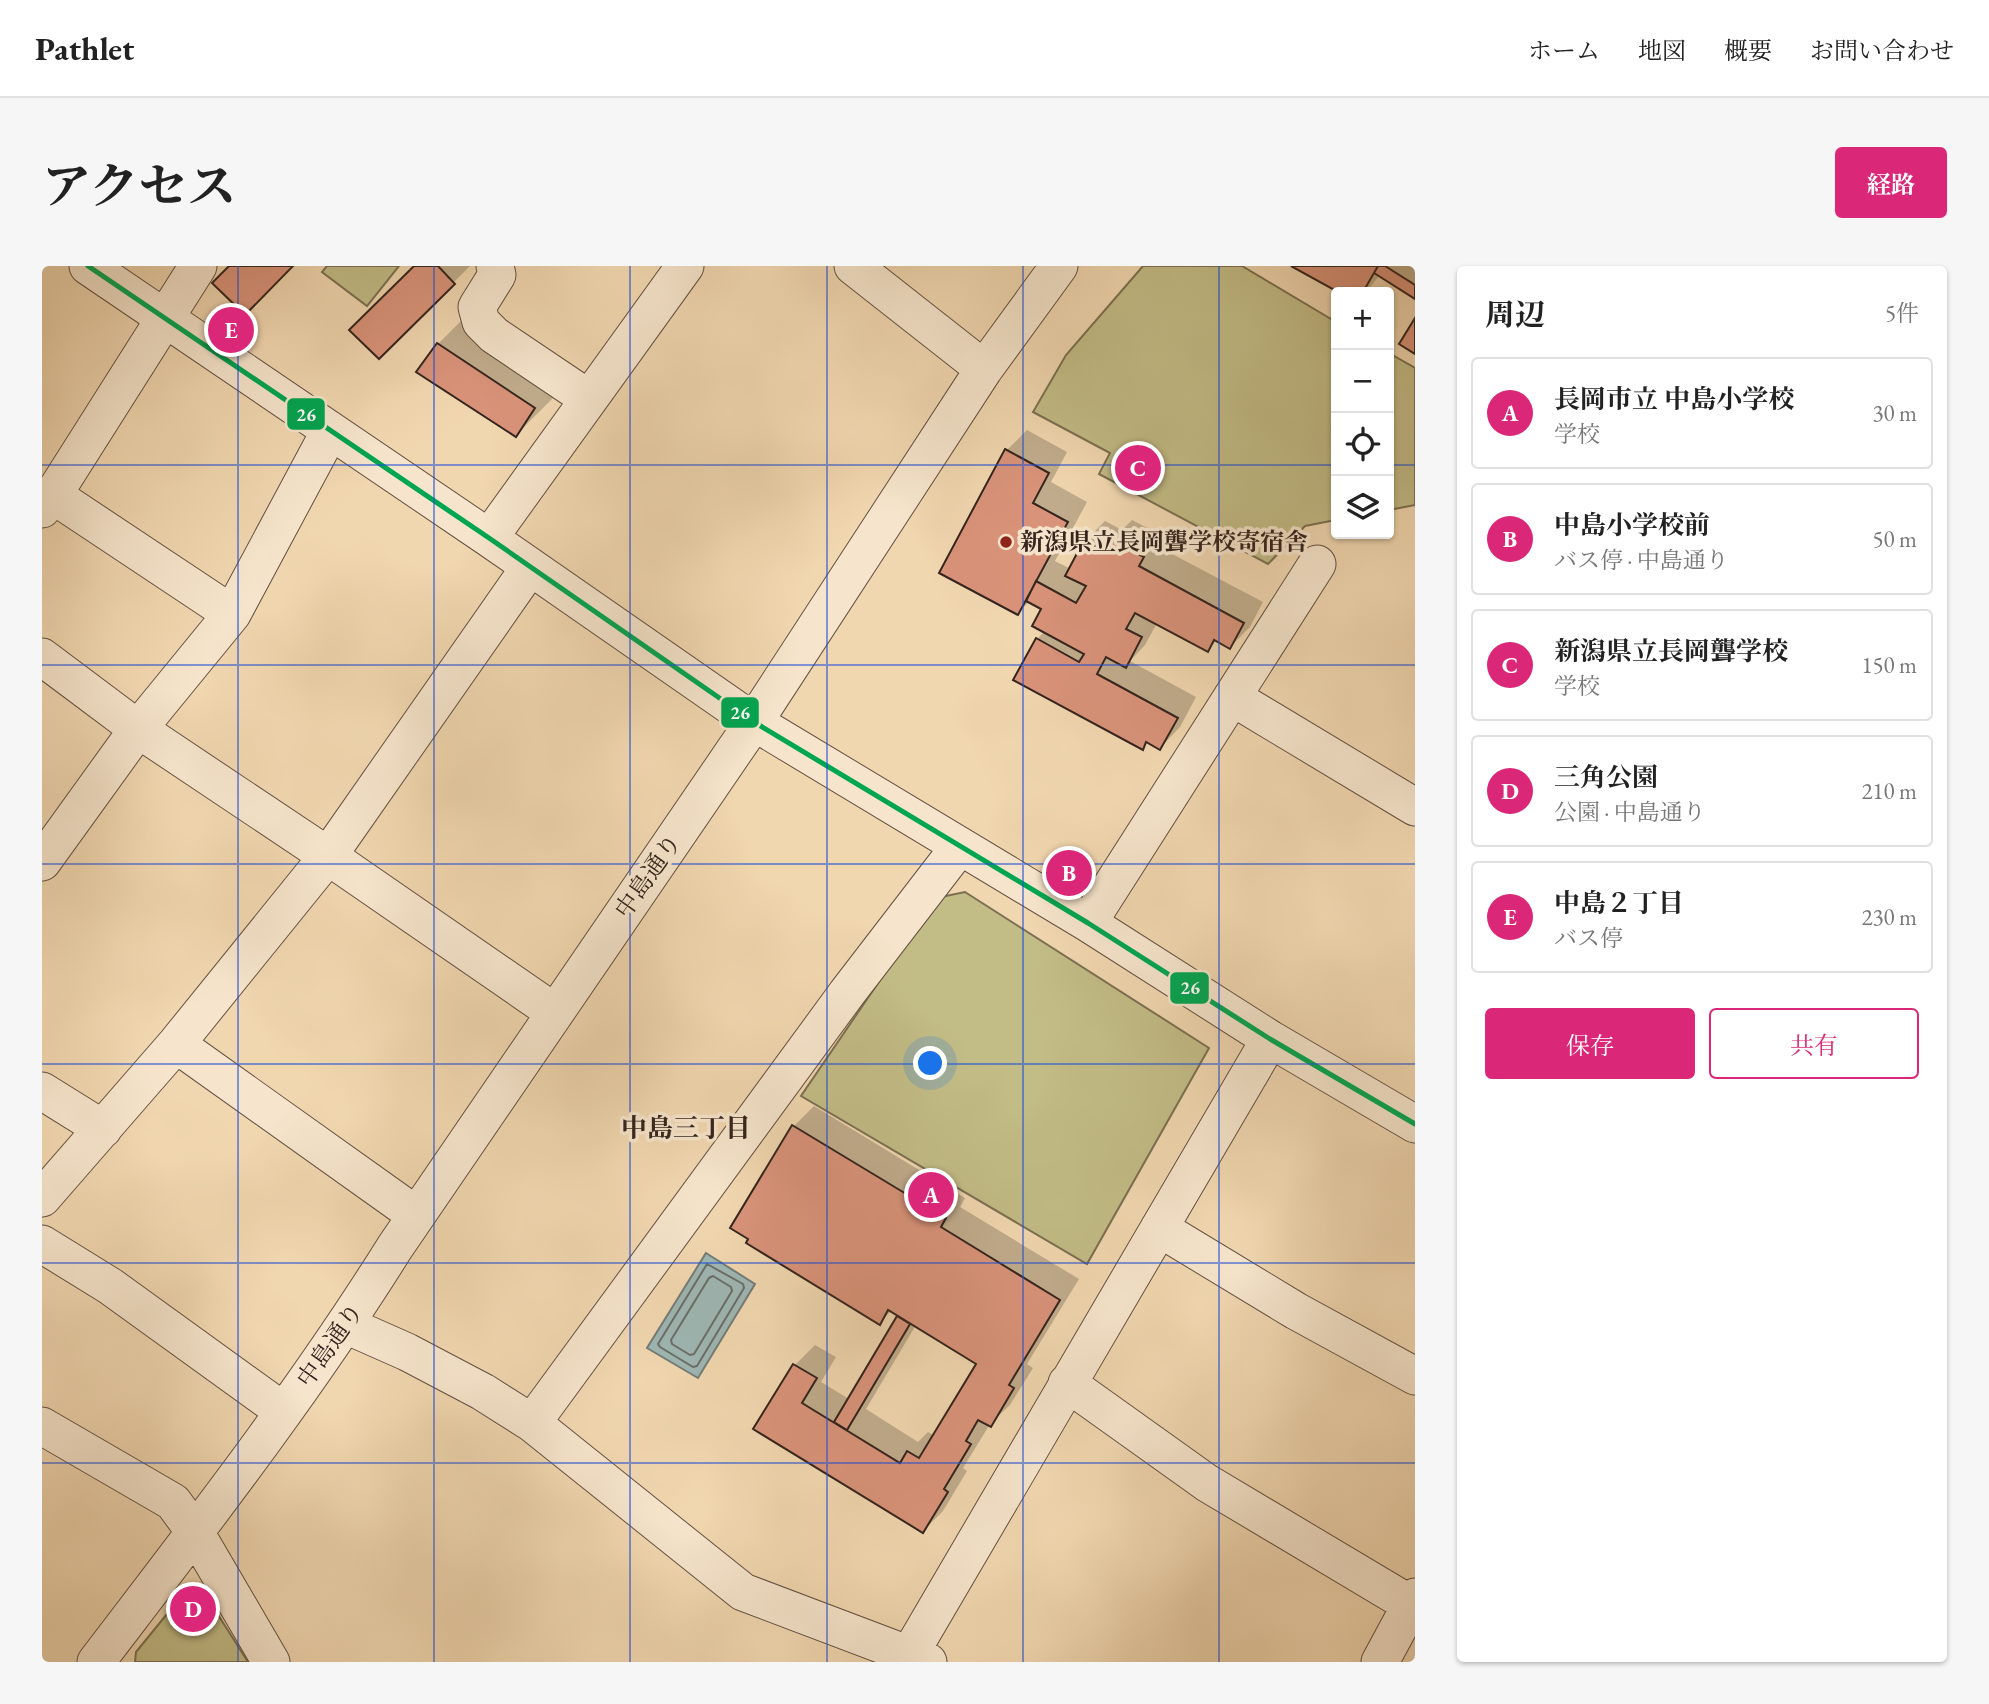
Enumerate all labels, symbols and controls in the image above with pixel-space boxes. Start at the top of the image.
text: Pathlet [35,27,134,70]
text: ホーム [1528,35,1600,66]
text: 地図 [1638,35,1686,66]
text: 概要 [1724,35,1772,66]
text: お問い合わせ [1810,35,1954,66]
button: 経路 [1835,147,1947,218]
text: アクセス [42,154,237,218]
map controls [1331,287,1394,539]
button: + [1331,287,1394,350]
text: 周辺 [1485,295,1545,334]
text: 5件 [1885,298,1919,328]
pin: E [208,304,254,356]
button: − [1331,350,1394,413]
text: 長岡市立 中島小学校 [1554,382,1794,416]
line badge: 26 [286,397,326,431]
text: A [1502,398,1518,428]
text: 30 m [1872,398,1917,428]
text: 26 [296,402,316,427]
button: locate [1331,413,1394,476]
text: 学校 [1554,419,1600,449]
pin: C [1115,442,1161,494]
button: layers [1331,476,1394,539]
text: 中島小学校前 [1554,508,1710,542]
text: B [1503,524,1517,554]
text: 50 m [1872,524,1917,554]
place label: 新潟県立長岡聾学校寄宿舎 [1020,526,1308,557]
marker: 新潟県立長岡聾学校寄宿舎 [998,534,1014,550]
text: バス停 · 中島通り [1554,545,1729,575]
text: 新潟県立長岡聾学校 [1554,634,1788,668]
text: C [1502,650,1518,680]
text: 150 m [1861,650,1917,680]
text: 学校 [1554,671,1600,701]
line badge: 26 [720,696,760,729]
text: 26 [730,700,750,725]
text: 三角公園 [1554,760,1658,794]
text: D [1501,776,1519,806]
text: 210 m [1861,776,1917,806]
text: 公園 · 中島通り [1554,797,1706,827]
street label: 中島通り [607,828,688,924]
pin: B [1046,847,1092,899]
text: 中島２丁目 [1554,886,1684,920]
text: E [1503,902,1517,932]
text: 230 m [1861,902,1917,932]
text: バス停 [1554,923,1623,953]
line badge: 26 [1169,971,1210,1005]
text: 26 [1180,975,1200,1000]
button: 保存 [1485,1008,1695,1079]
button: 共有 [1709,1008,1919,1079]
your location [913,1046,947,1080]
district label: 中島三丁目 [621,1111,751,1145]
pin: A [908,1169,954,1221]
street label: 中島通り [289,1297,370,1393]
pin: D [170,1583,216,1635]

